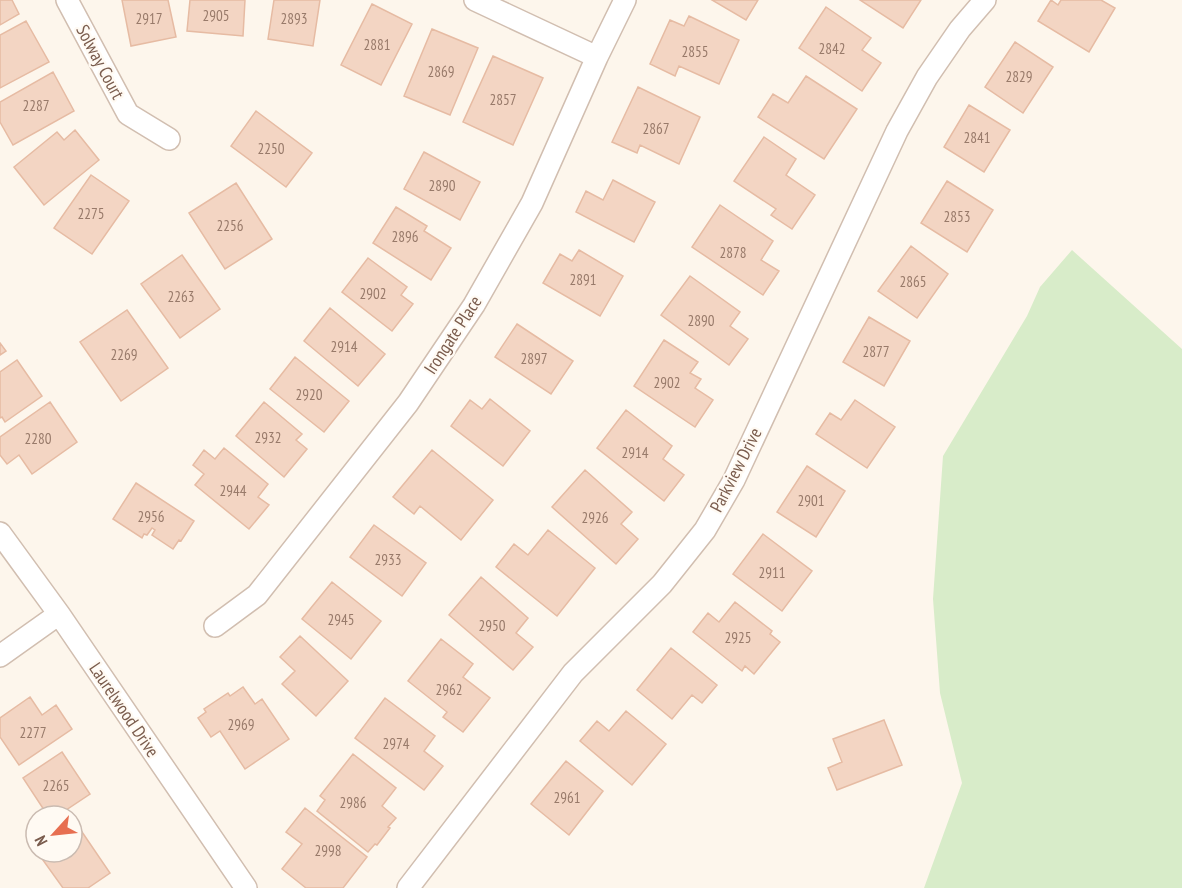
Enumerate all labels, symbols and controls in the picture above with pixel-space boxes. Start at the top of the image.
house number: 2905 [202,6,230,25]
house number: 2917 [135,9,163,28]
house number: 2893 [280,9,308,28]
street label: Solway Court [71,21,130,103]
house number: 2881 [363,35,391,54]
house number: 2842 [818,39,846,58]
house number: 2855 [681,42,709,61]
house number: 2869 [427,62,455,81]
house number: 2829 [1005,67,1033,86]
house number: 2857 [489,90,517,109]
house number: 2287 [22,96,50,115]
house number: 2867 [642,119,670,138]
house number: 2841 [963,128,991,147]
house number: 2250 [257,139,285,158]
house number: 2890 [428,176,456,195]
house number: 2275 [77,204,105,223]
house number: 2853 [943,207,971,226]
house number: 2256 [216,216,244,235]
house number: 2896 [391,227,419,246]
house number: 2878 [719,243,747,262]
house number: 2891 [569,270,597,289]
house number: 2865 [899,272,927,291]
house number: 2902 [359,284,387,303]
house number: 2263 [167,287,195,306]
street label: Irongate Place [419,291,486,378]
house number: 2890 [687,311,715,330]
house number: 2914 [330,337,358,356]
house number: 2877 [862,342,890,361]
house number: 2269 [110,345,138,364]
house number: 2897 [520,349,548,368]
house number: 2902 [653,373,681,392]
house number: 2920 [295,385,323,404]
street label: Parkview Drive [704,424,767,516]
house number: 2932 [254,428,282,447]
house number: 2280 [24,429,52,448]
house number: 2914 [621,443,649,462]
house number: 2944 [219,481,247,500]
house number: 2901 [797,491,825,510]
house number: 2956 [137,507,165,526]
house number: 2926 [581,508,609,527]
house number: 2933 [374,550,402,569]
house number: 2911 [758,563,786,582]
house number: 2945 [327,610,355,629]
house number: 2950 [478,616,506,635]
house number: 2925 [724,628,752,647]
street label: Laurelwood Drive [84,658,164,761]
house number: 2962 [435,680,463,699]
house number: 2969 [227,715,255,734]
house number: 2277 [19,723,47,742]
house number: 2974 [382,734,410,753]
house number: 2265 [42,776,70,795]
house number: 2961 [553,788,581,807]
house number: 2986 [339,793,367,812]
north arrow [24,804,84,864]
text: N [30,832,52,849]
house number: 2998 [314,841,342,860]

